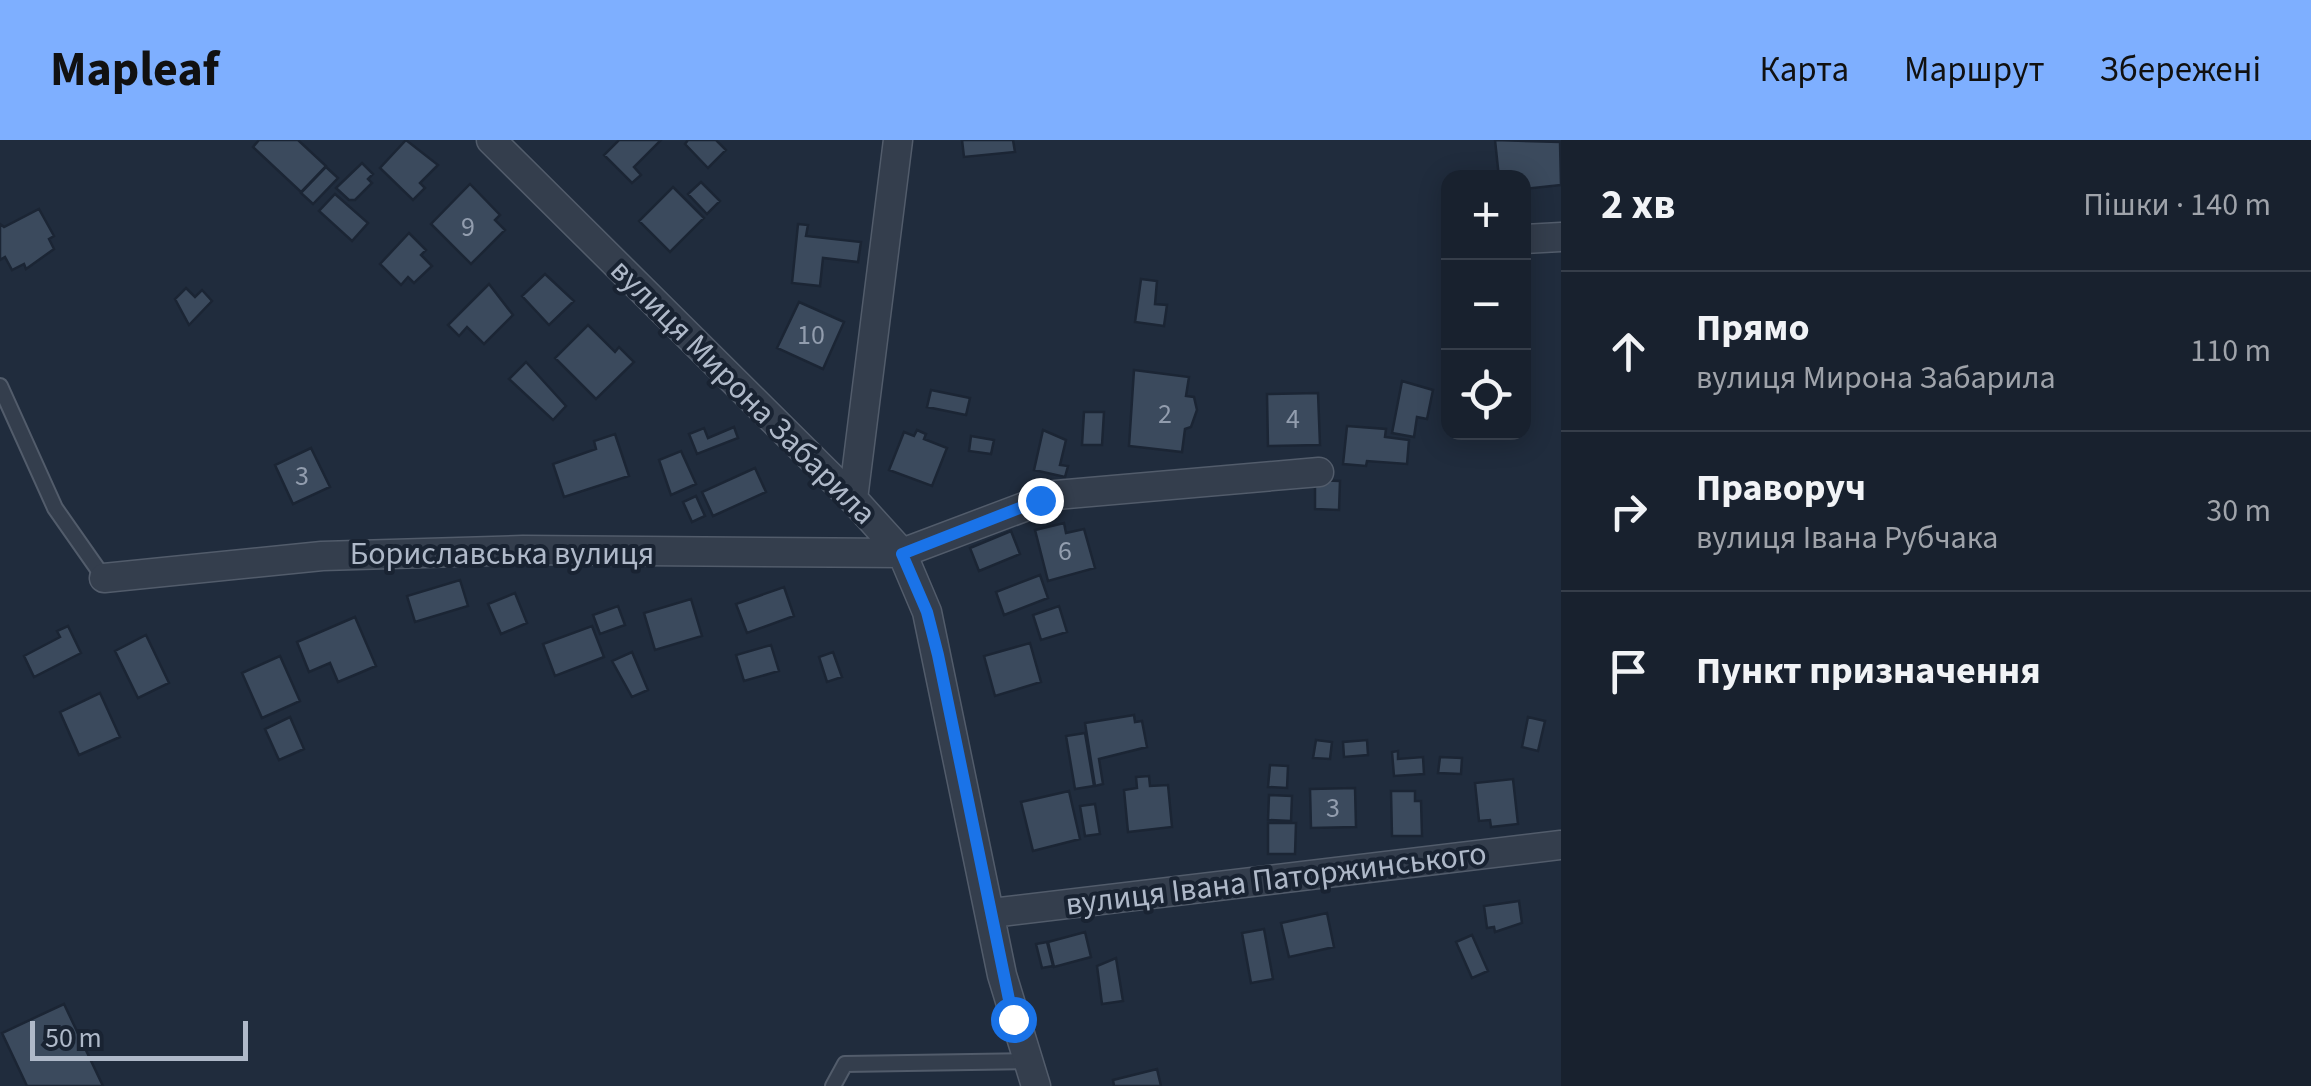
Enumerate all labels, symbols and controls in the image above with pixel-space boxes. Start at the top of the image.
text: Mapleaf [50,36,219,104]
text: Карта [1759,45,1849,95]
text: Маршрут [1904,45,2045,95]
text: Збережені [2100,45,2261,95]
map controls [1441,170,1531,440]
button: + [1441,170,1531,260]
text: 2 хв [1601,175,1675,235]
text: Пішки · 140 m [2083,182,2271,228]
house number: 9 [461,207,475,247]
street label: вулиця Мирона Забарила [600,249,886,535]
button: − [1441,260,1531,350]
text: Прямо [1696,301,1810,355]
house number: 10 [797,315,825,355]
icon: ahead [1601,324,1656,379]
text: 110 m [2190,328,2271,374]
button: locate [1441,350,1531,440]
text: вулиця Мирона Забарила [1696,355,2056,401]
house number: 2 [1158,394,1172,434]
house number: 4 [1286,399,1300,439]
house number: 3 [295,456,309,496]
text: Праворуч [1696,461,1866,515]
route end [1018,478,1064,524]
icon: right [1601,484,1656,539]
text: 30 m [2206,488,2271,534]
text: вулиця Івана Рубчака [1696,515,1998,561]
street label: Бориславська вулиця [350,531,654,577]
house number: 6 [1058,531,1072,571]
icon: arrive [1601,644,1656,699]
text: Пункт призначення [1696,644,2041,698]
house number: 3 [1326,788,1340,828]
street label: вулиця Івана Паторжинського [1063,830,1489,928]
route start [991,997,1037,1043]
scale bar [30,1016,248,1060]
text: 50 m [45,1018,102,1058]

